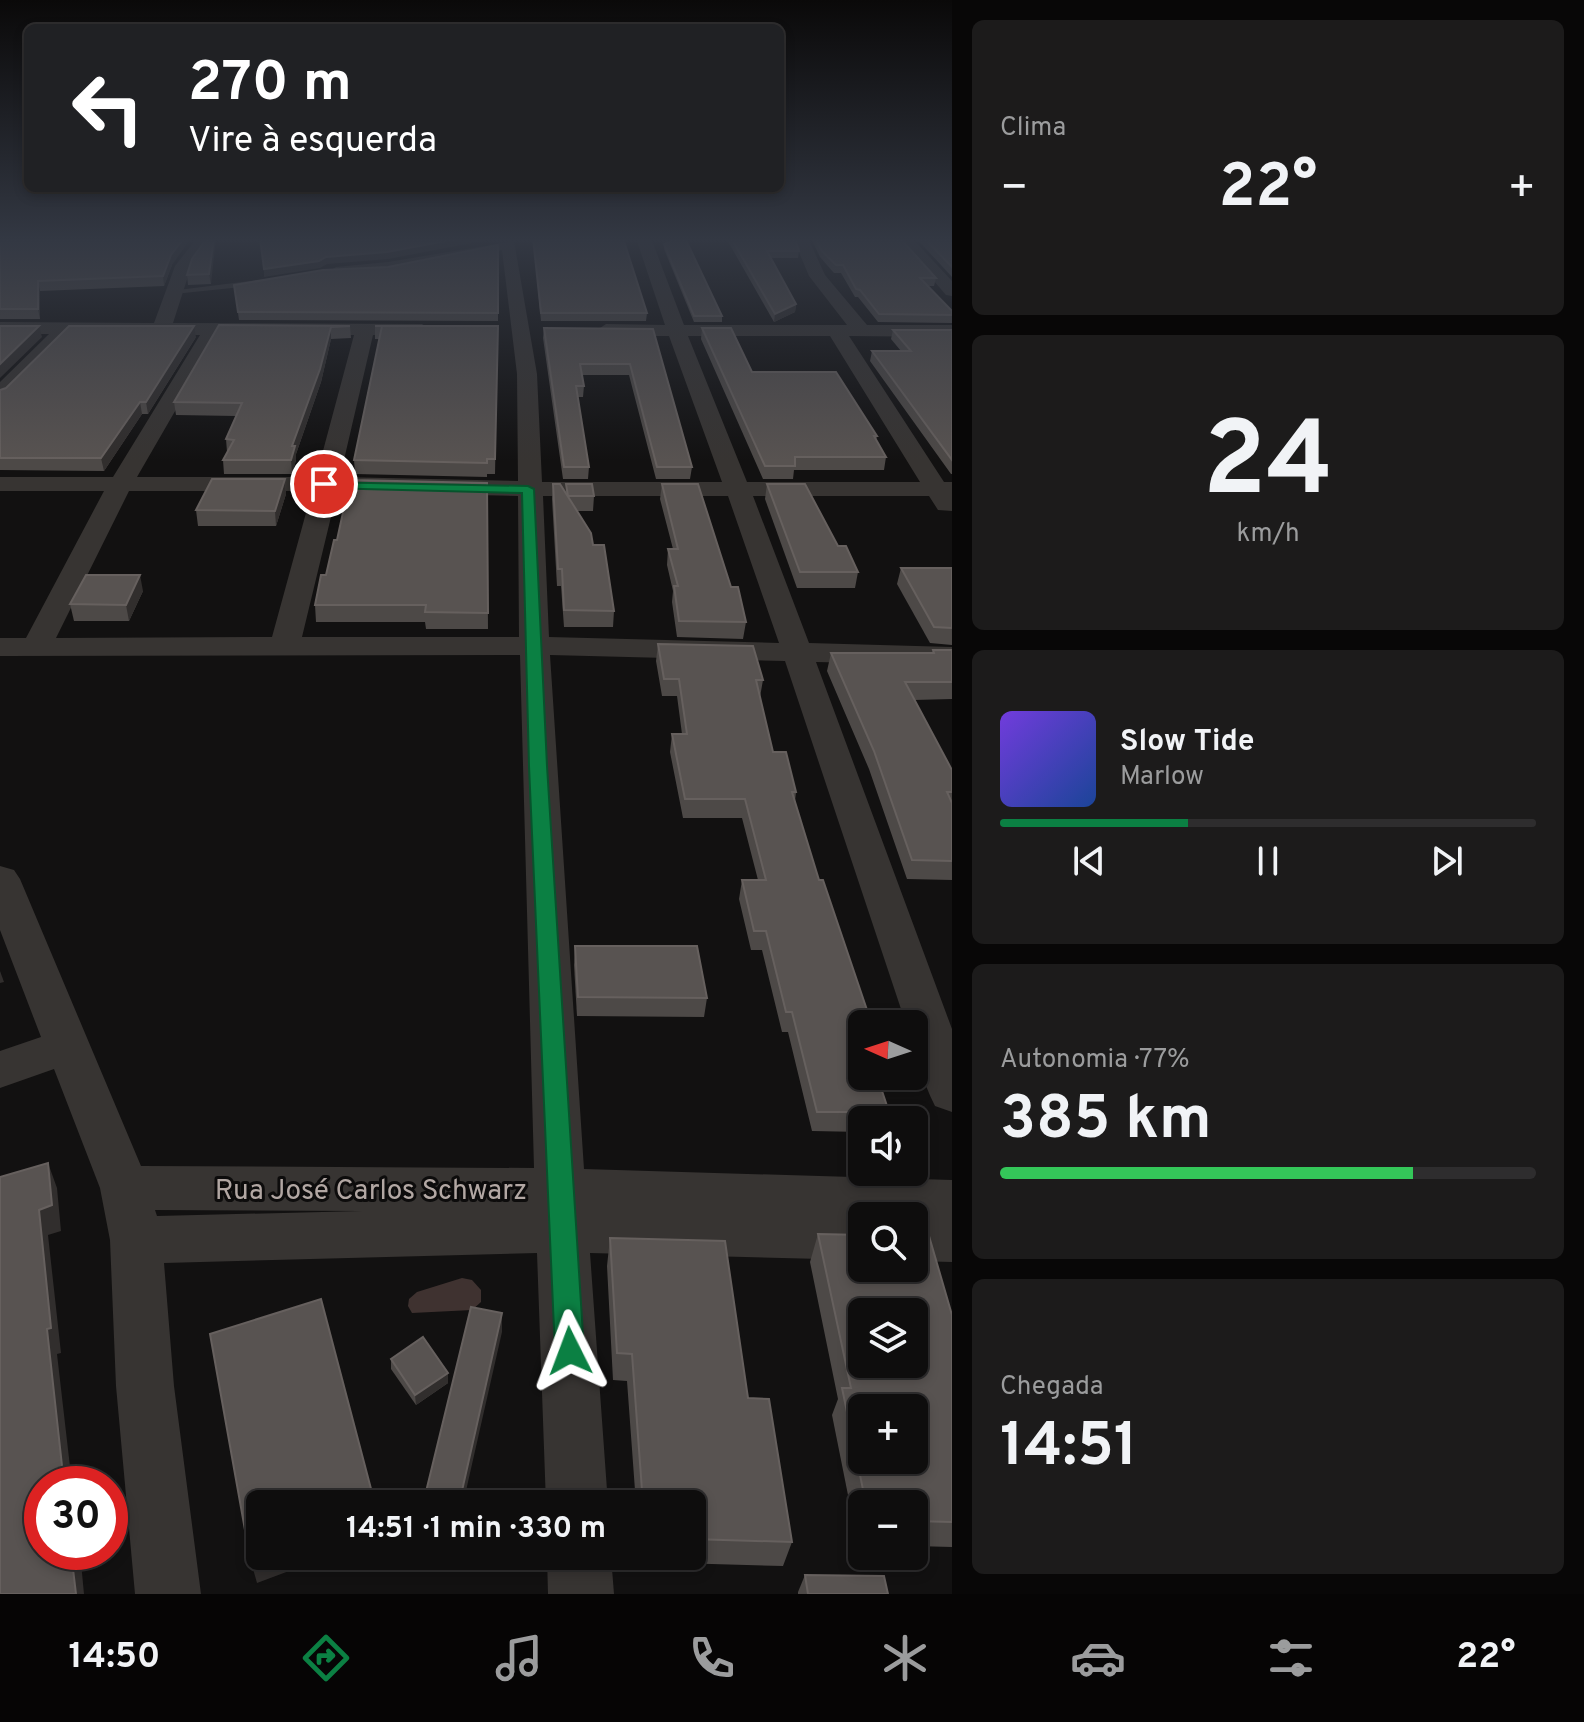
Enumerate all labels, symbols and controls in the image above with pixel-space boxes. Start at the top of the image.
text: 270 m [188,50,352,120]
icon: left [56,56,160,160]
text: Clima [1000,112,1066,145]
text: Vire à esquerda [188,119,437,165]
text: 22° [1219,152,1317,228]
text: − [1000,162,1028,218]
text: + [1508,162,1536,218]
text: 24 [1203,400,1333,532]
pin [290,450,358,518]
icon: arrive [302,462,346,506]
text: km/h [1236,518,1300,551]
text: Slow Tide [1120,724,1254,761]
text: Marlow [1120,761,1204,794]
icon: previous [1067,839,1111,883]
icon: pause [1246,839,1290,883]
icon: next [1425,839,1469,883]
north arrow [848,1010,928,1090]
map controls [848,1010,928,1570]
text: Autonomia · 77% [1000,1044,1190,1077]
text: 385 km [1000,1084,1212,1160]
button: sound [848,1106,928,1186]
street label: Rua José Carlos Schwarz [215,1174,527,1210]
button: search [848,1202,928,1282]
button: layers [848,1298,928,1378]
position arrow [528,1309,612,1393]
text: Chegada [1000,1371,1103,1404]
button: + [848,1394,928,1474]
text: 14:51 [1000,1411,1138,1487]
speed limit sign: 30 [24,1466,128,1570]
button: − [848,1490,928,1570]
text: 14:51 · 1 min · 330 m [346,1511,606,1548]
icon: directions [298,1630,354,1686]
icon: music [491,1630,547,1686]
icon: phone [684,1630,740,1686]
icon: climate [877,1630,933,1686]
icon: car [1070,1630,1126,1686]
icon: filters [1263,1630,1319,1686]
text: 14:50 [69,1635,160,1681]
text: 22° [1456,1635,1515,1681]

